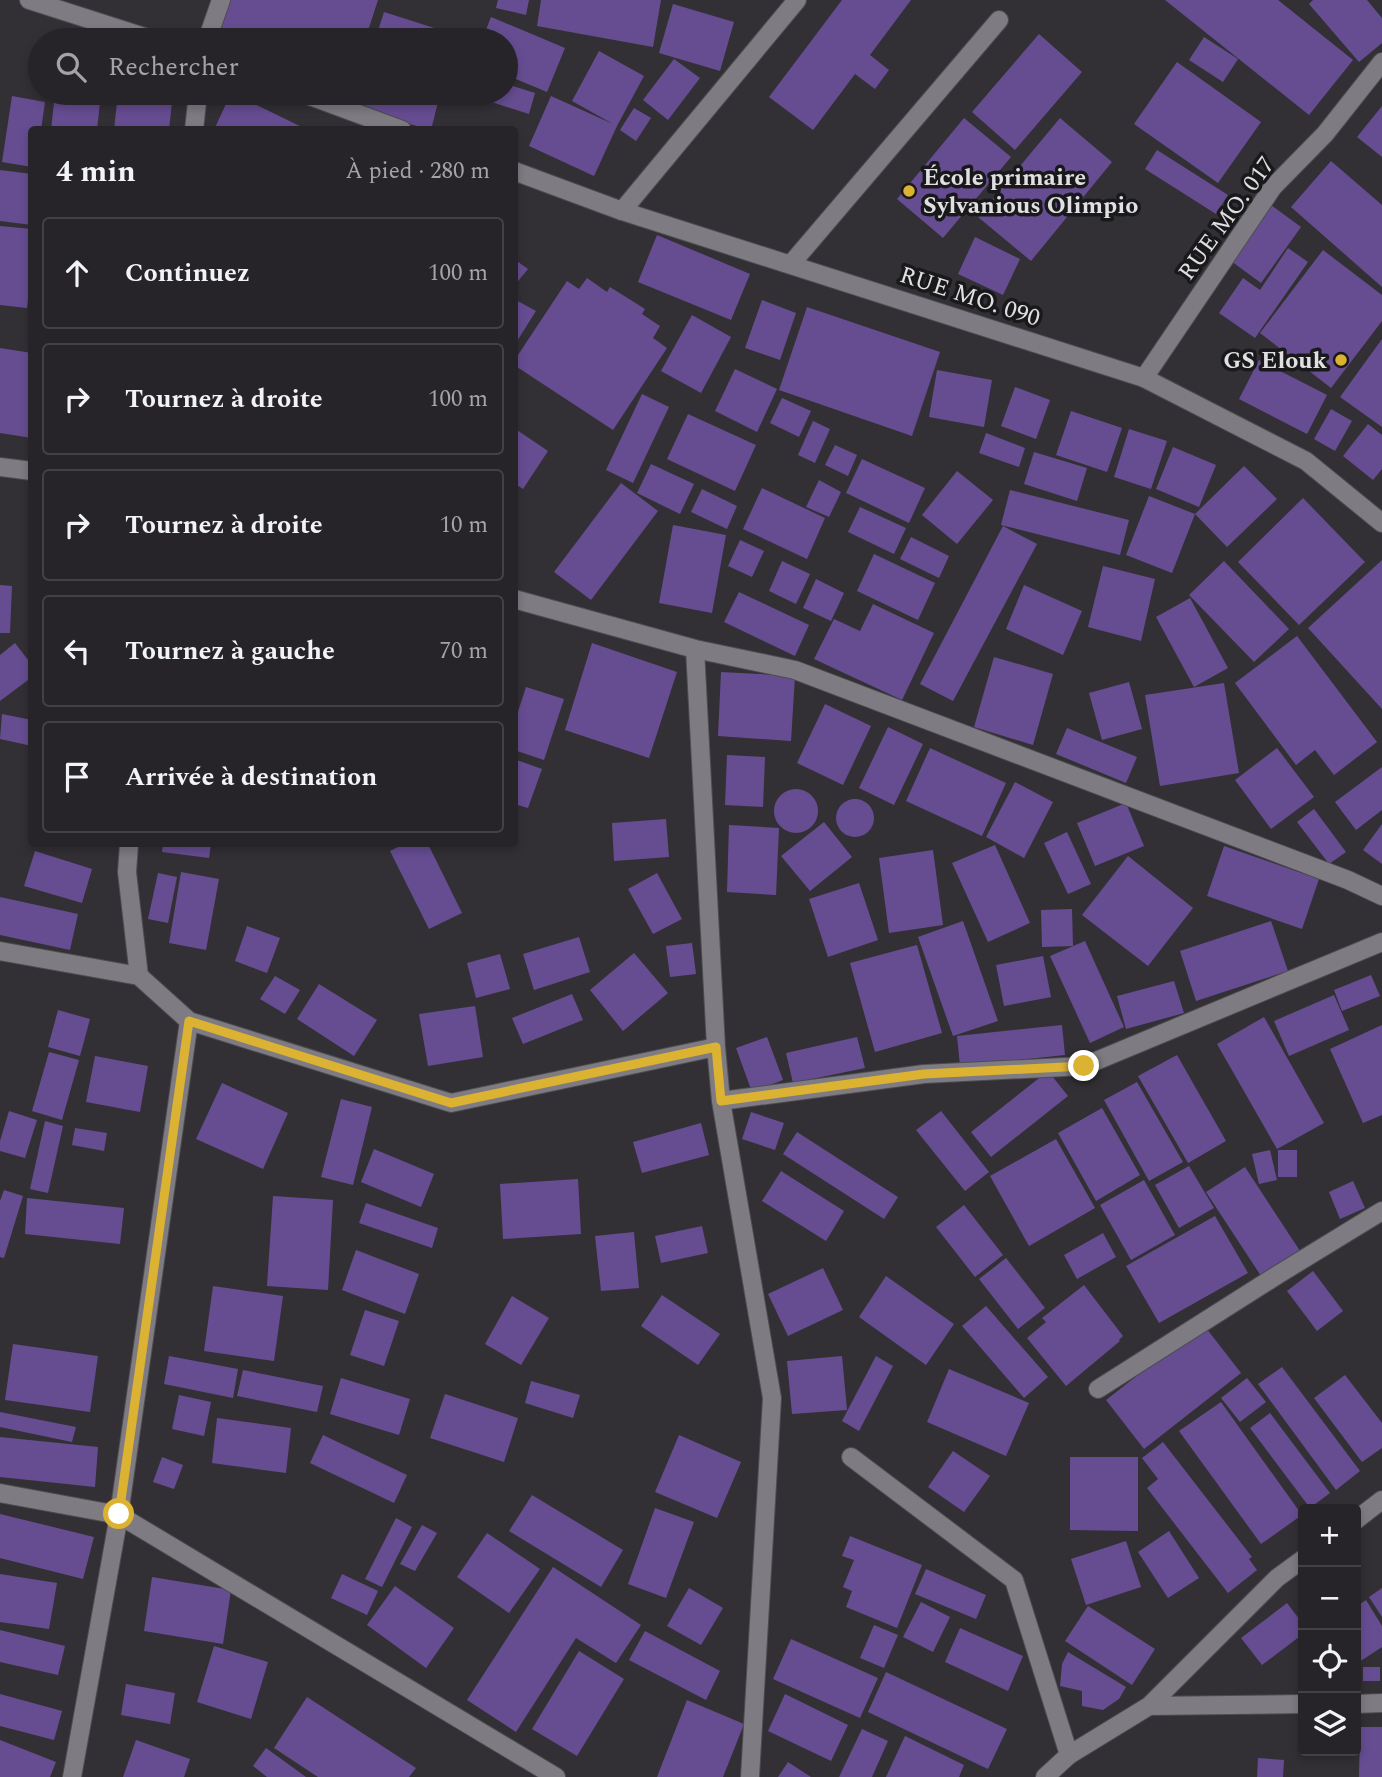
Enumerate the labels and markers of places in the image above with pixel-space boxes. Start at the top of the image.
place label: École primaire Sylvanious Olimpio [923,160,1138,224]
marker: École primaire Sylvanious Olimpio [901,183,917,199]
place label: GS Elouk [1223,343,1328,379]
marker: GS Elouk [1333,352,1349,368]

